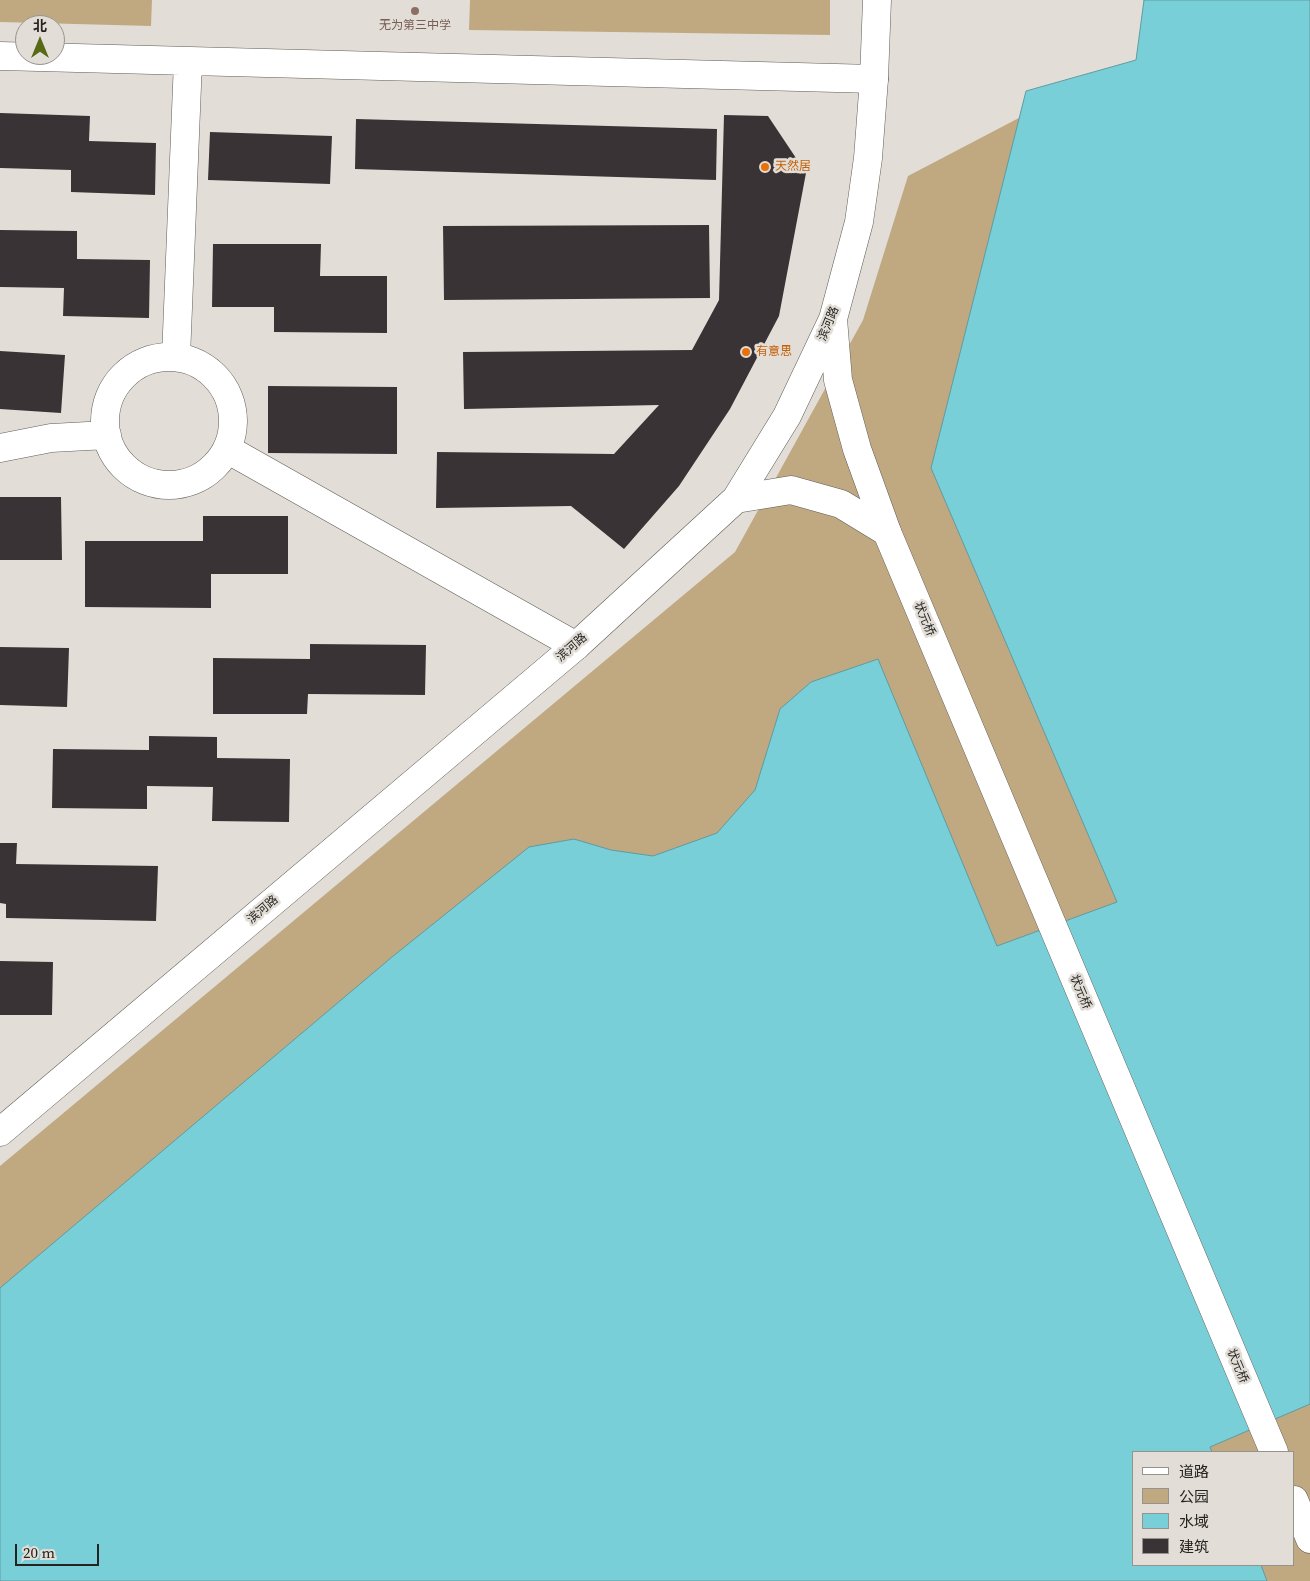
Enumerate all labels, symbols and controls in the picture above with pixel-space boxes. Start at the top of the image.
marker: 无为第三中学 [409,5,421,17]
north arrow [15,15,65,65]
text: 北 [33,16,47,36]
place label: 无为第三中学 [379,19,451,33]
place label: 天然居 [775,160,811,174]
marker: 天然居 [759,161,771,173]
street label: 滨河路 [816,305,842,343]
place label: 有意思 [756,345,792,359]
marker: 有意思 [740,346,752,358]
street label: 状元桥 [910,600,938,638]
street label: 滨河路 [554,631,590,665]
street label: 滨河路 [245,893,281,927]
street label: 状元桥 [1066,973,1094,1011]
street label: 状元桥 [1223,1347,1251,1385]
legend [1132,1451,1295,1566]
text: 道路 [1179,1461,1209,1482]
text: 公园 [1179,1486,1209,1507]
text: 水域 [1179,1511,1209,1532]
scale bar [18,1534,101,1566]
text: 建筑 [1179,1536,1209,1557]
text: 20 m [23,1542,55,1563]

